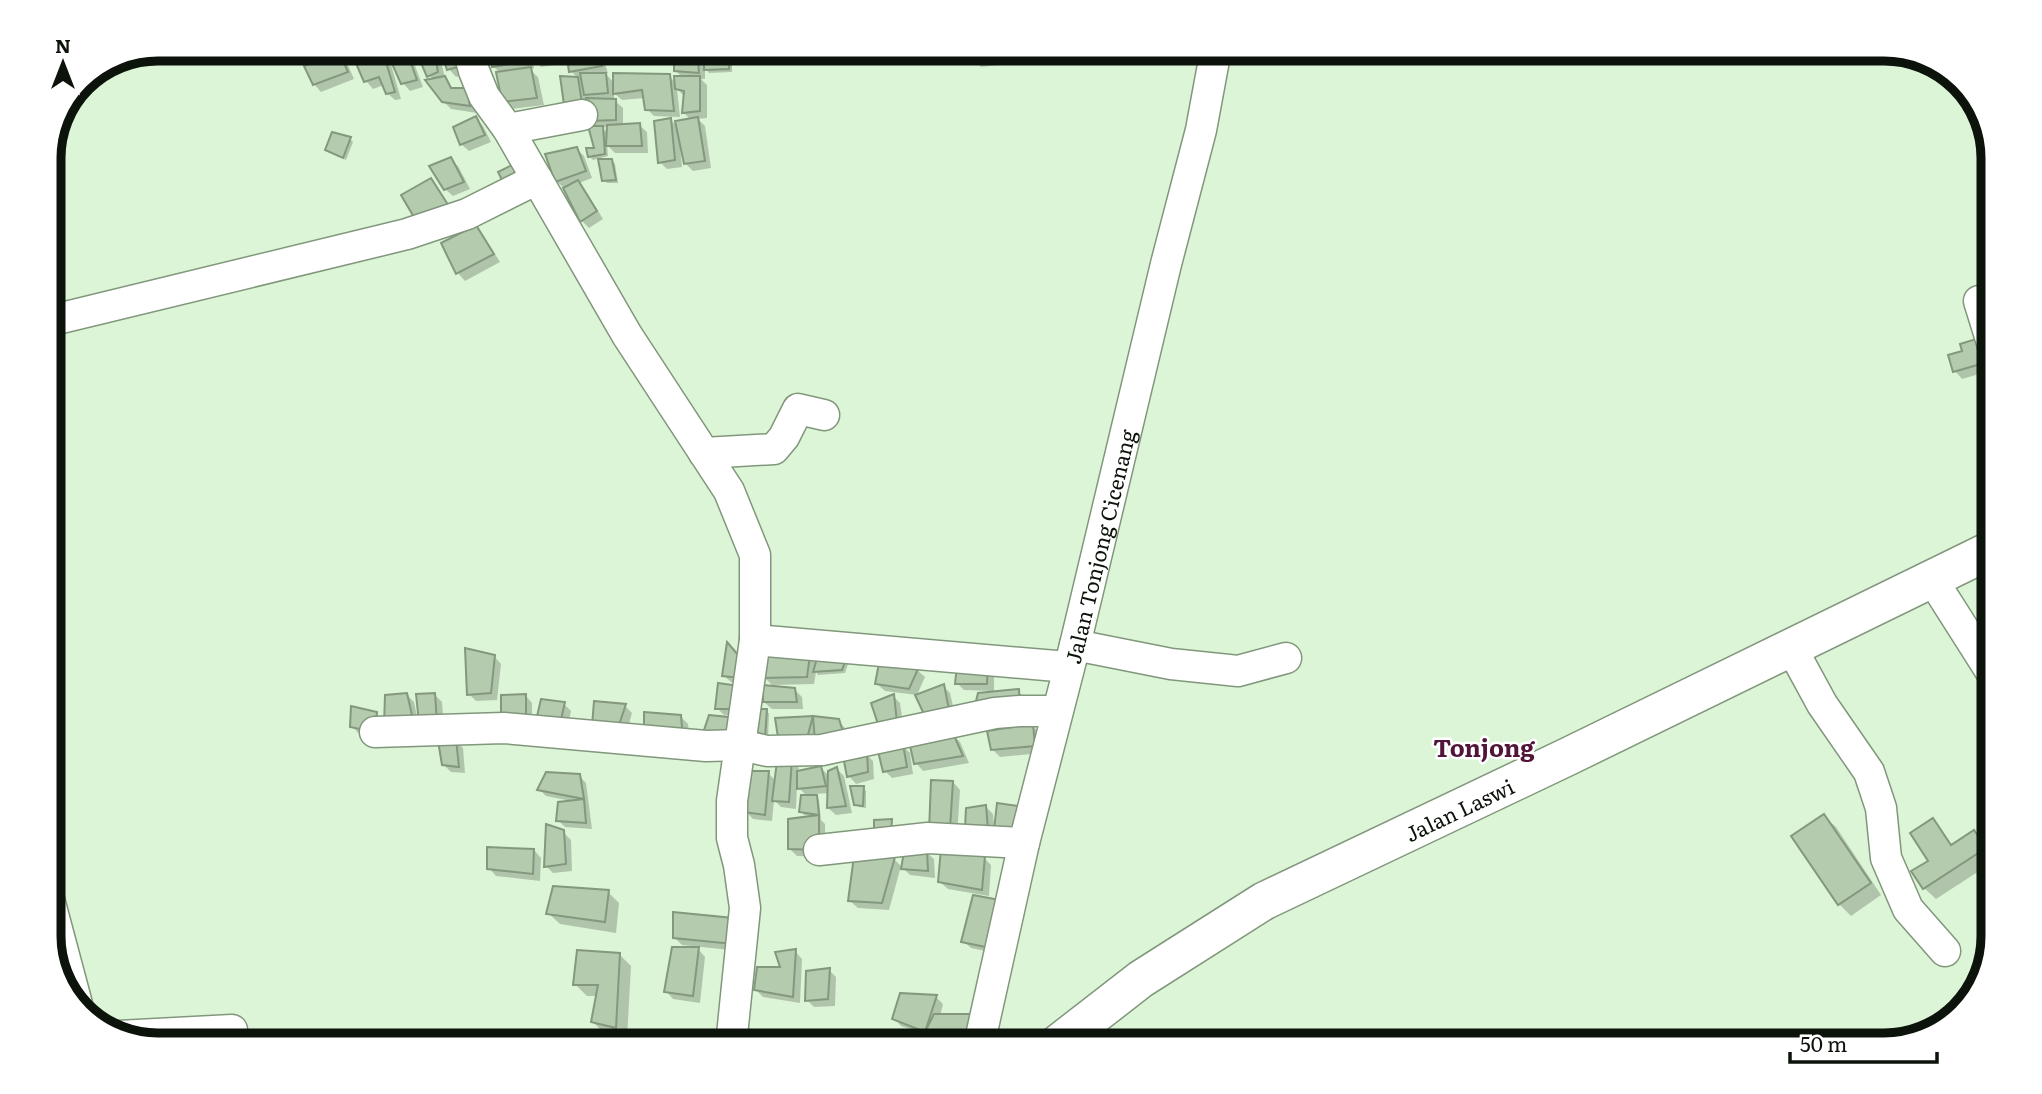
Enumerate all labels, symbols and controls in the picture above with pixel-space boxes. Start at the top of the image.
north arrow [28,28,98,98]
text: N [55,31,71,59]
street label: Jalan Tonjong Cicenang [1055,426,1142,667]
district label: Tonjong [1433,729,1535,764]
street label: Jalan Laswi [1399,769,1519,848]
scale bar [1790,1020,1937,1064]
text: 50 m [1800,1027,1847,1058]

